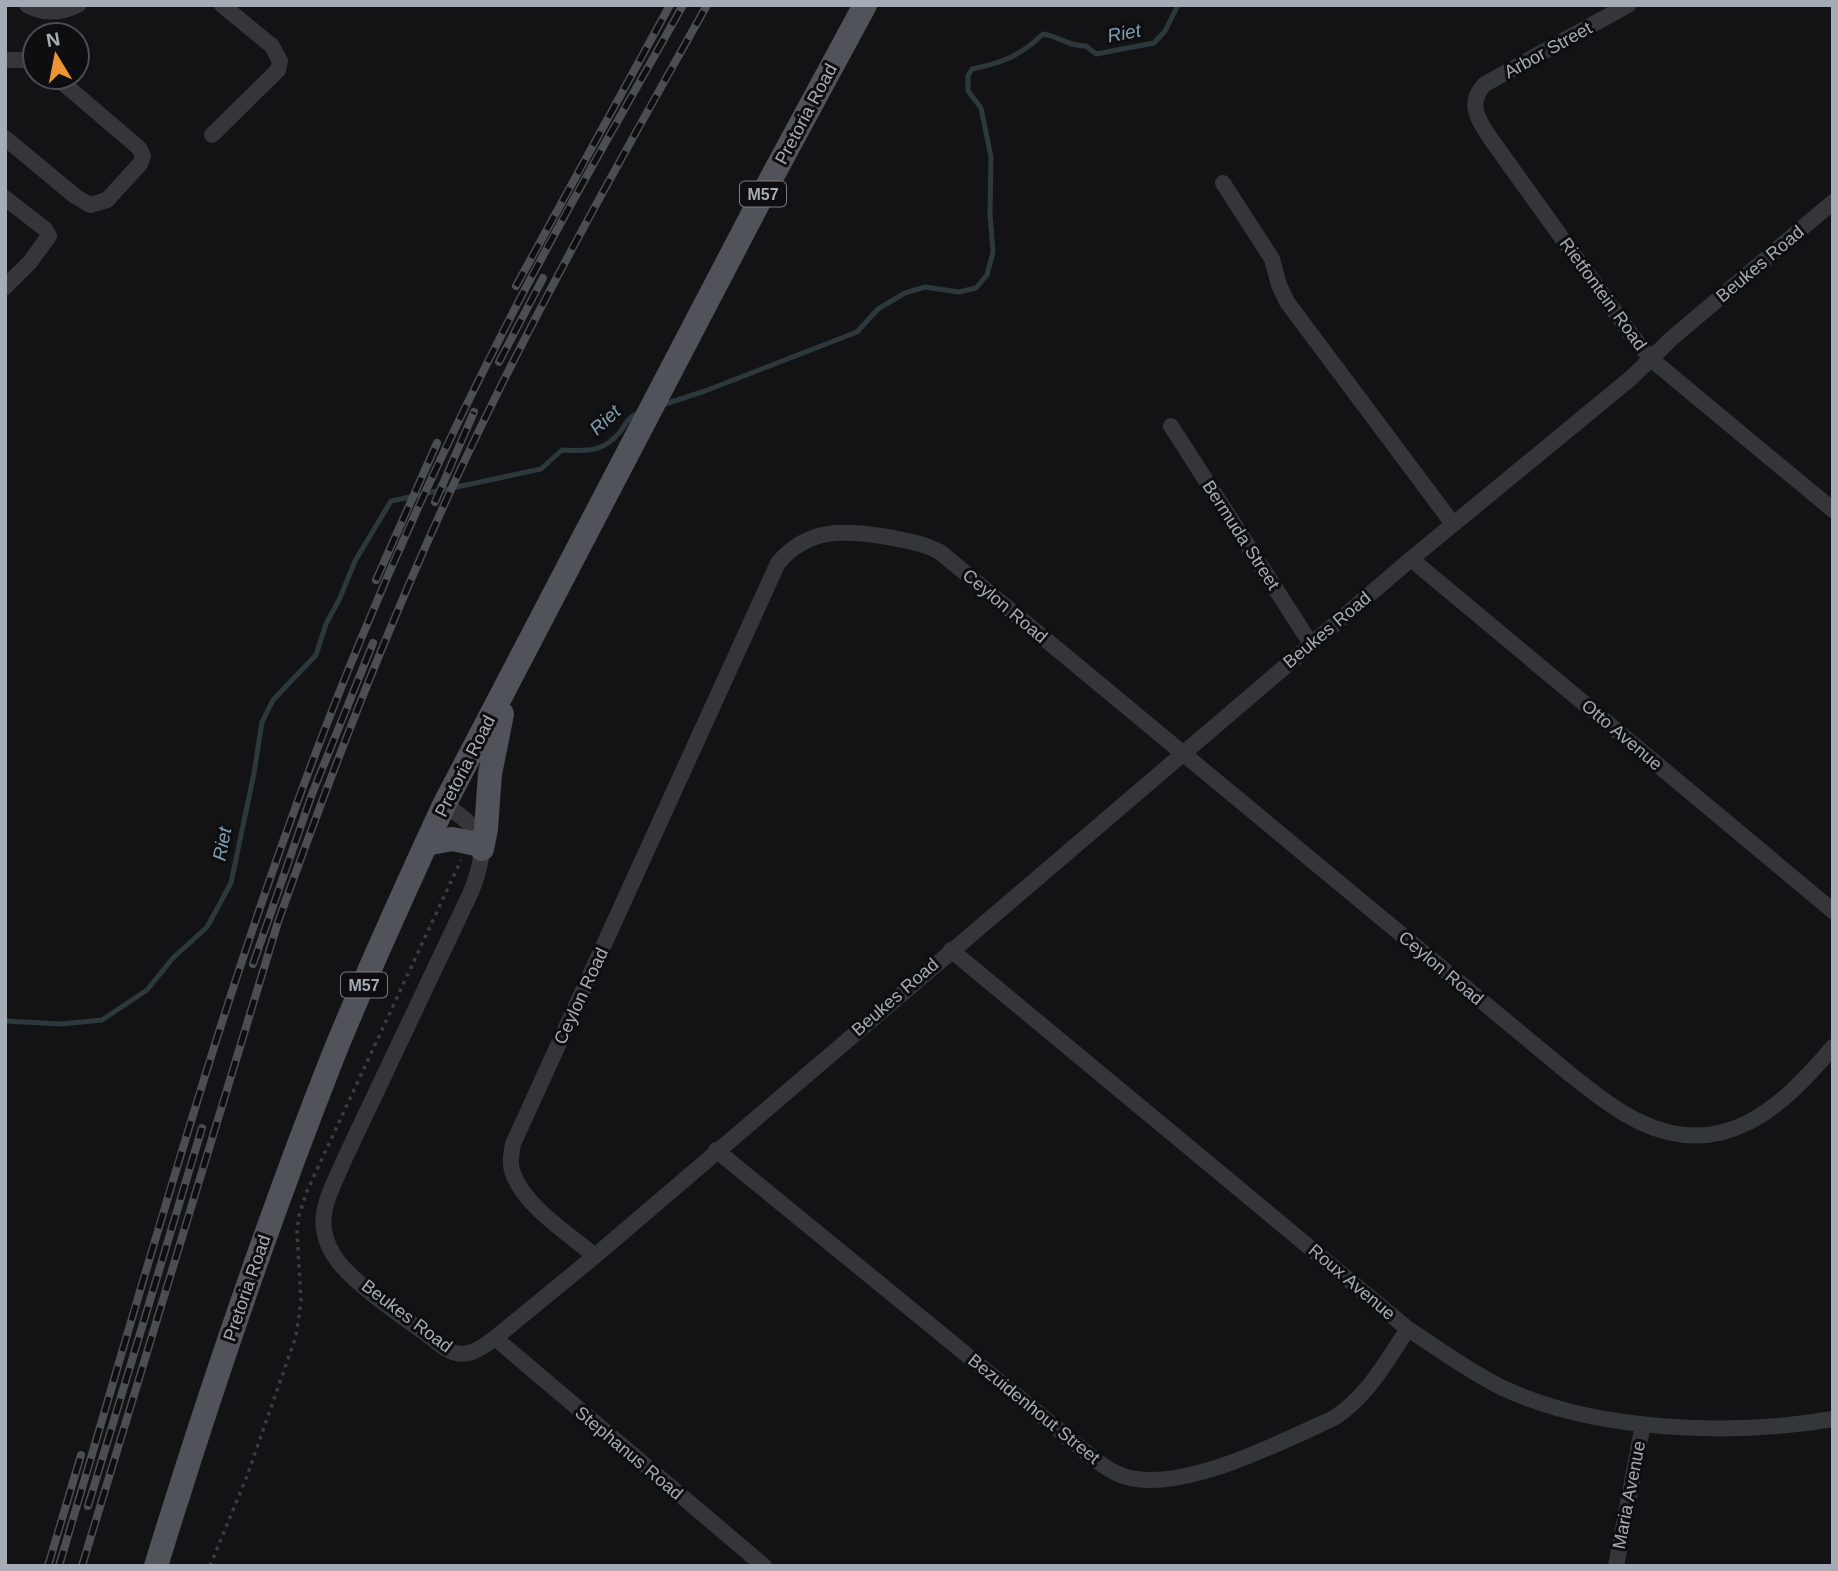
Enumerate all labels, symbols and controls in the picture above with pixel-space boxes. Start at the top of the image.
street label: Arbor Street [1501,18,1595,82]
water label: Riet [1105,19,1143,47]
north arrow [21,21,91,91]
text: N [45,28,62,51]
street label: Pretoria Road [771,60,841,168]
road number: M57 [740,182,786,206]
street label: Beukes Road [1712,222,1808,306]
street label: Rietfontein Road [1556,234,1650,354]
water label: Riet [585,400,625,439]
street label: Bermuda Street [1198,477,1284,593]
street label: Ceylon Road [959,565,1051,647]
street label: Beukes Road [1279,588,1375,672]
street label: Otto Avenue [1578,696,1666,774]
street label: Pretoria Road [431,712,499,820]
water label: Riet [208,825,236,863]
street label: Ceylon Road [1395,927,1487,1009]
street label: Ceylon Road [550,945,612,1047]
street label: Beukes Road [848,954,942,1040]
road number: M57 [341,973,387,998]
street label: Pretoria Road [219,1232,275,1344]
street label: Roux Avenue [1305,1240,1399,1324]
street label: Beukes Road [358,1275,456,1357]
street label: Bezuidenhout Street [964,1350,1104,1468]
street label: Stephanus Road [571,1402,687,1504]
street label: Maria Avenue [1609,1439,1649,1551]

